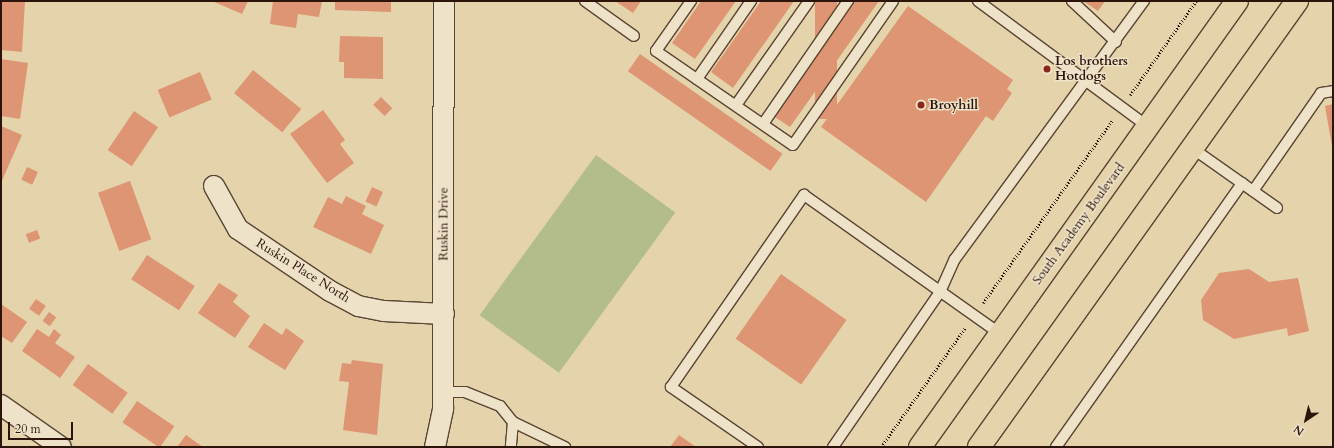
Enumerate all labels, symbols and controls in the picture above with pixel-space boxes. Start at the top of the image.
place label: Los brothers Hotdogs [1055,54,1128,85]
marker: Los brothers Hotdogs [1042,64,1052,74]
place label: Broyhill [929,97,978,113]
marker: Broyhill [916,100,926,110]
street label: South Academy Boulevard [1030,160,1128,288]
street label: Ruskin Drive [436,187,452,261]
street label: Ruskin Place North [253,236,353,306]
north arrow [1286,400,1326,440]
scale bar [10,414,75,440]
text: 20 m [15,421,41,437]
text: N [1291,421,1307,439]

